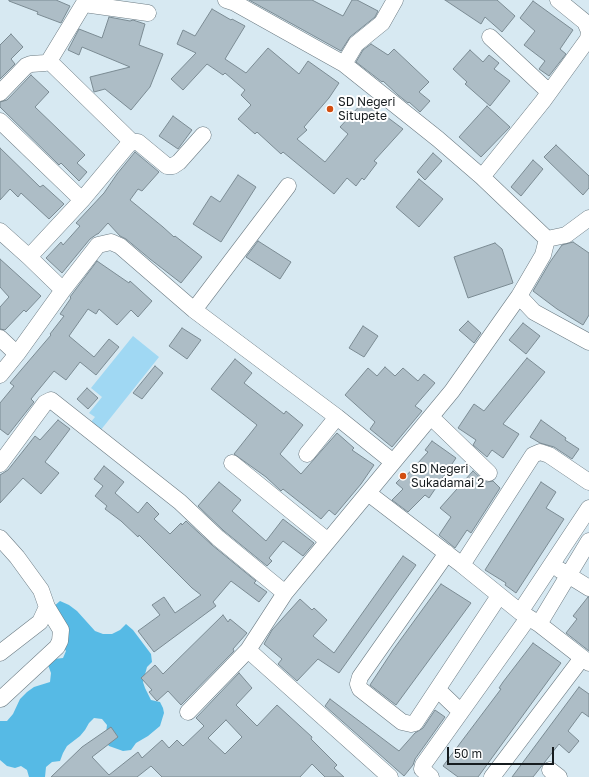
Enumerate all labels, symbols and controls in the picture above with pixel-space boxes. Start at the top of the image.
place label: SD Negeri Situpete [338,95,395,123]
marker: SD Negeri Situpete [325,104,335,114]
place label: SD Negeri Sukadamai 2 [411,462,484,490]
marker: SD Negeri Sukadamai 2 [398,471,408,481]
scale bar [449,739,556,765]
text: 50 m [454,746,482,761]

